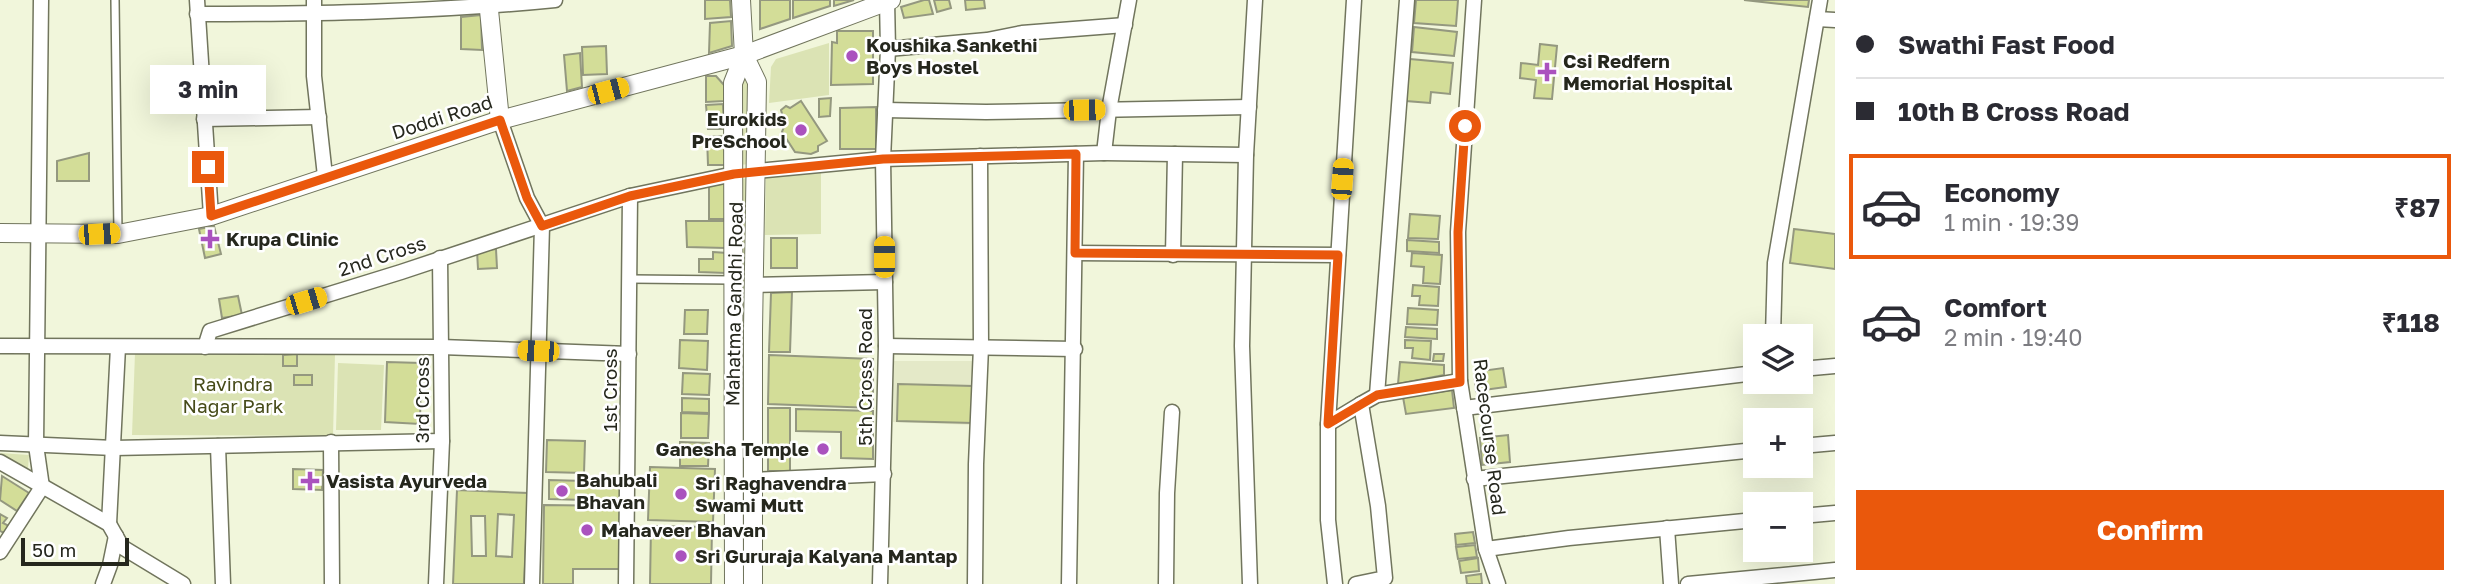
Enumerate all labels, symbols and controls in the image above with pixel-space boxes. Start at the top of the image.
text: Swathi Fast Food [1898,29,2115,60]
place label: Koushika Sankethi Boys Hostel [866,33,1037,78]
marker: Koushika Sankethi Boys Hostel [844,48,860,64]
place label: Csi Redfern Memorial Hospital [1563,49,1732,94]
marker: Csi Redfern Memorial Hospital [1537,62,1557,82]
callout: 3 min [150,66,266,114]
text: 3 min [178,75,238,103]
car [585,75,632,107]
street label: Doddi Road [389,89,495,144]
text: 10th B Cross Road [1898,96,2130,127]
car [1063,99,1106,121]
place label: Eurokids PreSchool [692,107,787,152]
route start [1449,110,1481,142]
marker: Eurokids PreSchool [793,122,809,138]
route end [192,151,224,183]
car [1331,157,1354,201]
icon: car [1860,175,1923,238]
text: Economy [1944,177,2060,208]
text: ₹87 [2394,192,2440,223]
street label: Mahatma Gandhi Road [720,201,747,407]
text: 1 min · 19:39 [1944,208,2079,236]
car [78,222,121,246]
place label: Krupa Clinic [226,227,339,250]
marker: Krupa Clinic [200,229,220,249]
street label: 2nd Cross [335,231,429,280]
car [874,236,895,278]
car [283,285,330,317]
icon: car [1860,290,1923,353]
text: Comfort [1944,292,2047,323]
text: ₹118 [2382,307,2440,338]
street label: 5th Cross Road [853,308,876,446]
text: 2 min · 19:40 [1944,323,2082,351]
map controls [1743,324,1813,562]
button: layers [1743,324,1813,394]
car [517,340,560,362]
street label: 1st Cross [598,348,621,432]
street label: 3rd Cross [410,357,433,443]
street label: Racecourse Road [1469,357,1512,517]
park label: Ravindra Nagar Park [183,372,284,417]
button: + [1743,408,1813,478]
place label: Ganesha Temple [656,437,809,460]
marker: Ganesha Temple [815,441,831,457]
place label: Bahubali Bhavan [576,468,658,513]
place label: Vasista Ayurveda [326,469,487,492]
marker: Vasista Ayurveda [300,471,320,491]
place label: Sri Raghavendra Swami Mutt [695,471,847,516]
marker: Bahubali Bhavan [554,483,570,499]
marker: Sri Raghavendra Swami Mutt [673,486,689,502]
button: Confirm [1856,490,2444,570]
button: − [1743,492,1813,562]
place label: Mahaveer Bhavan [601,518,766,541]
marker: Mahaveer Bhavan [579,522,595,538]
scale bar [21,535,130,567]
text: 50 m [32,538,76,561]
place label: Sri Gururaja Kalyana Mantap [695,544,958,567]
marker: Sri Gururaja Kalyana Mantap [673,548,689,564]

